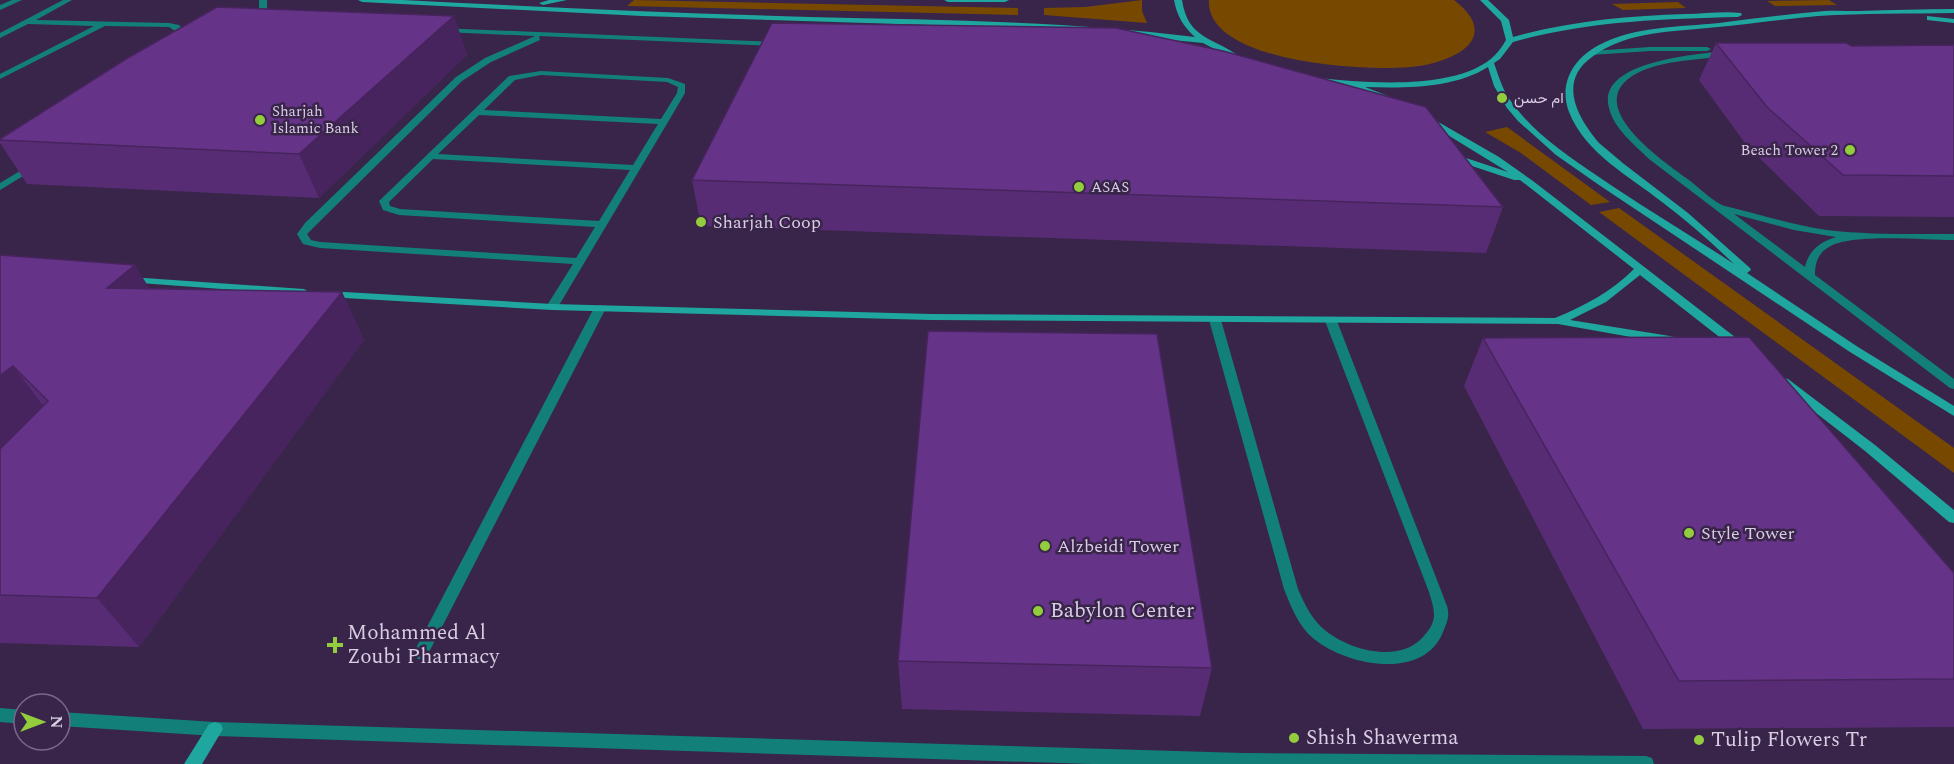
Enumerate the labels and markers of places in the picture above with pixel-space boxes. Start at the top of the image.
place label: ام حسن [1514,87,1564,110]
marker: ام حسن [1495,91,1509,105]
place label: Sharjah Islamic Bank [272,100,359,140]
marker: Sharjah Islamic Bank [253,113,267,127]
place label: Beach Tower 2 [1740,139,1838,162]
marker: Beach Tower 2 [1843,143,1857,157]
place label: ASAS [1091,176,1129,199]
marker: ASAS [1072,180,1086,194]
place label: Sharjah Coop [713,209,821,236]
marker: Sharjah Coop [694,215,708,229]
place label: Style Tower [1701,520,1795,547]
marker: Style Tower [1682,526,1696,540]
place label: Alzbeidi Tower [1057,533,1179,560]
marker: Alzbeidi Tower [1038,539,1052,553]
place label: Babylon Center [1050,595,1194,627]
marker: Babylon Center [1031,604,1045,618]
place label: Mohammed Al Zoubi Pharmacy [347,617,500,673]
marker: Mohammed Al Zoubi Pharmacy [328,638,342,652]
place label: Shish Shawerma [1306,722,1459,754]
place label: Tulip Flowers Tr [1711,724,1867,756]
marker: Shish Shawerma [1287,731,1301,745]
marker: Tulip Flowers Tr [1692,733,1706,747]

